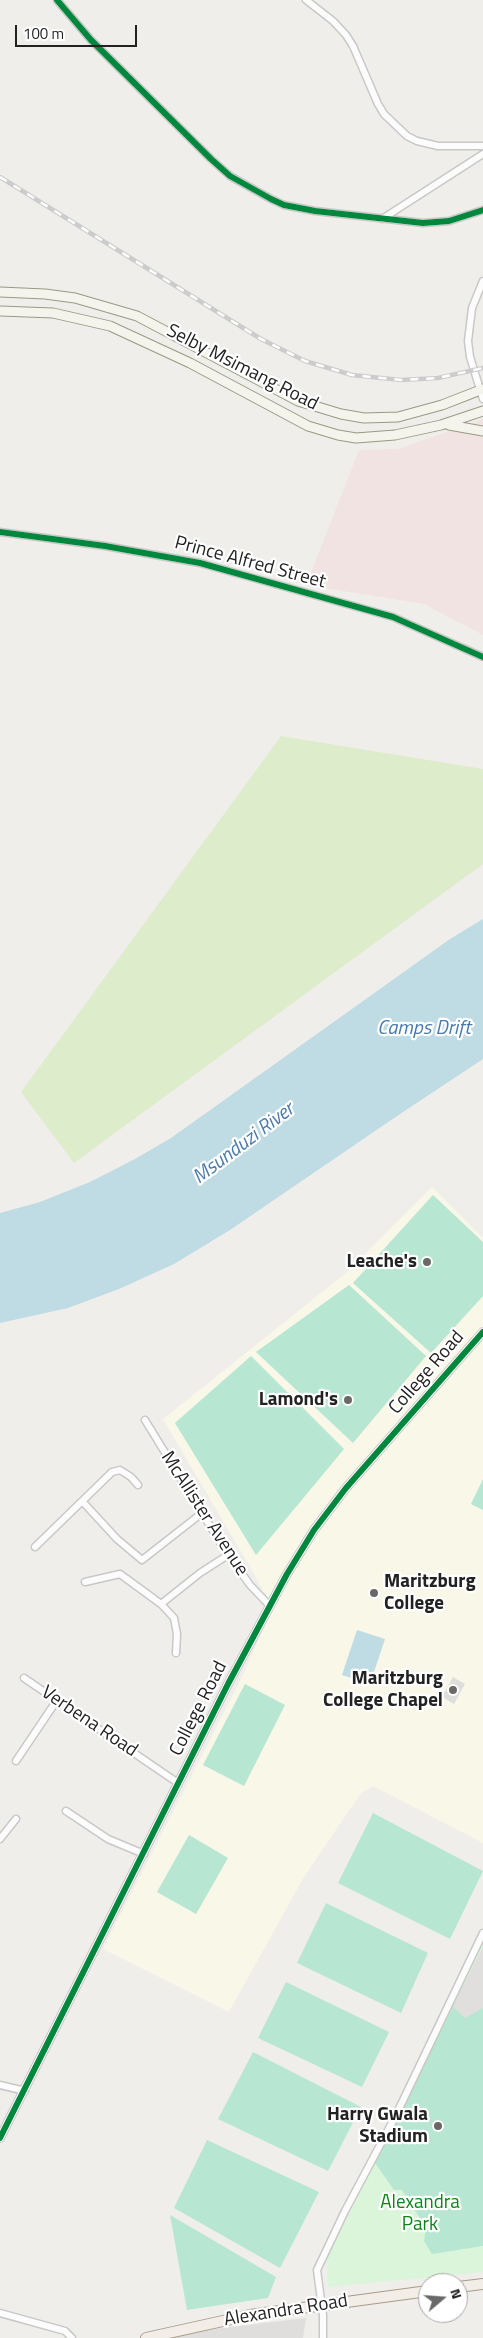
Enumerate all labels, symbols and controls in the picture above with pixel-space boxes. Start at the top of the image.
scale bar [18,15,140,47]
text: 100 m [23,22,64,45]
street label: Selby Msimang Road [162,320,322,416]
street label: Prince Alfred Street [172,532,328,594]
water label: Camps Drift [377,1017,471,1041]
water label: Msunduzi River [189,1098,299,1190]
place label: Leache's [347,1251,417,1273]
marker: Leache's [421,1256,433,1268]
street label: College Road [385,1327,469,1419]
place label: Lamond's [259,1389,338,1411]
marker: Lamond's [342,1394,354,1406]
street label: McAllister Avenue [155,1448,253,1580]
place label: Maritzburg College [384,1571,476,1615]
marker: Maritzburg College [368,1587,380,1599]
street label: College Road [165,1658,233,1760]
place label: Maritzburg College Chapel [323,1668,443,1712]
street label: Verbena Road [37,1681,141,1763]
marker: Maritzburg College Chapel [447,1684,459,1696]
place label: Harry Gwala Stadium [327,2104,428,2148]
marker: Harry Gwala Stadium [432,2120,444,2132]
park label: Alexandra Park [380,2192,460,2236]
north arrow [418,2273,468,2323]
text: N [445,2286,468,2301]
street label: Alexandra Road [223,2290,349,2332]

